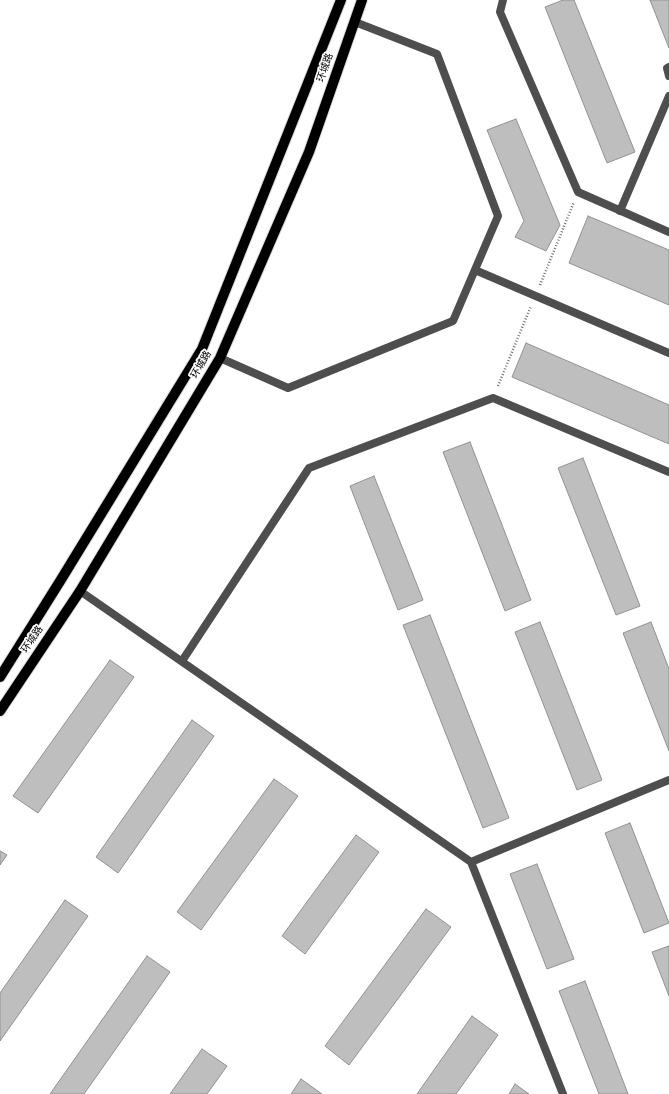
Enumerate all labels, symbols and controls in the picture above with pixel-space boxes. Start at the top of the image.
street label: 环城路 [315,52,337,84]
street label: 环城路 [189,349,215,381]
street label: 环城路 [20,624,46,656]

